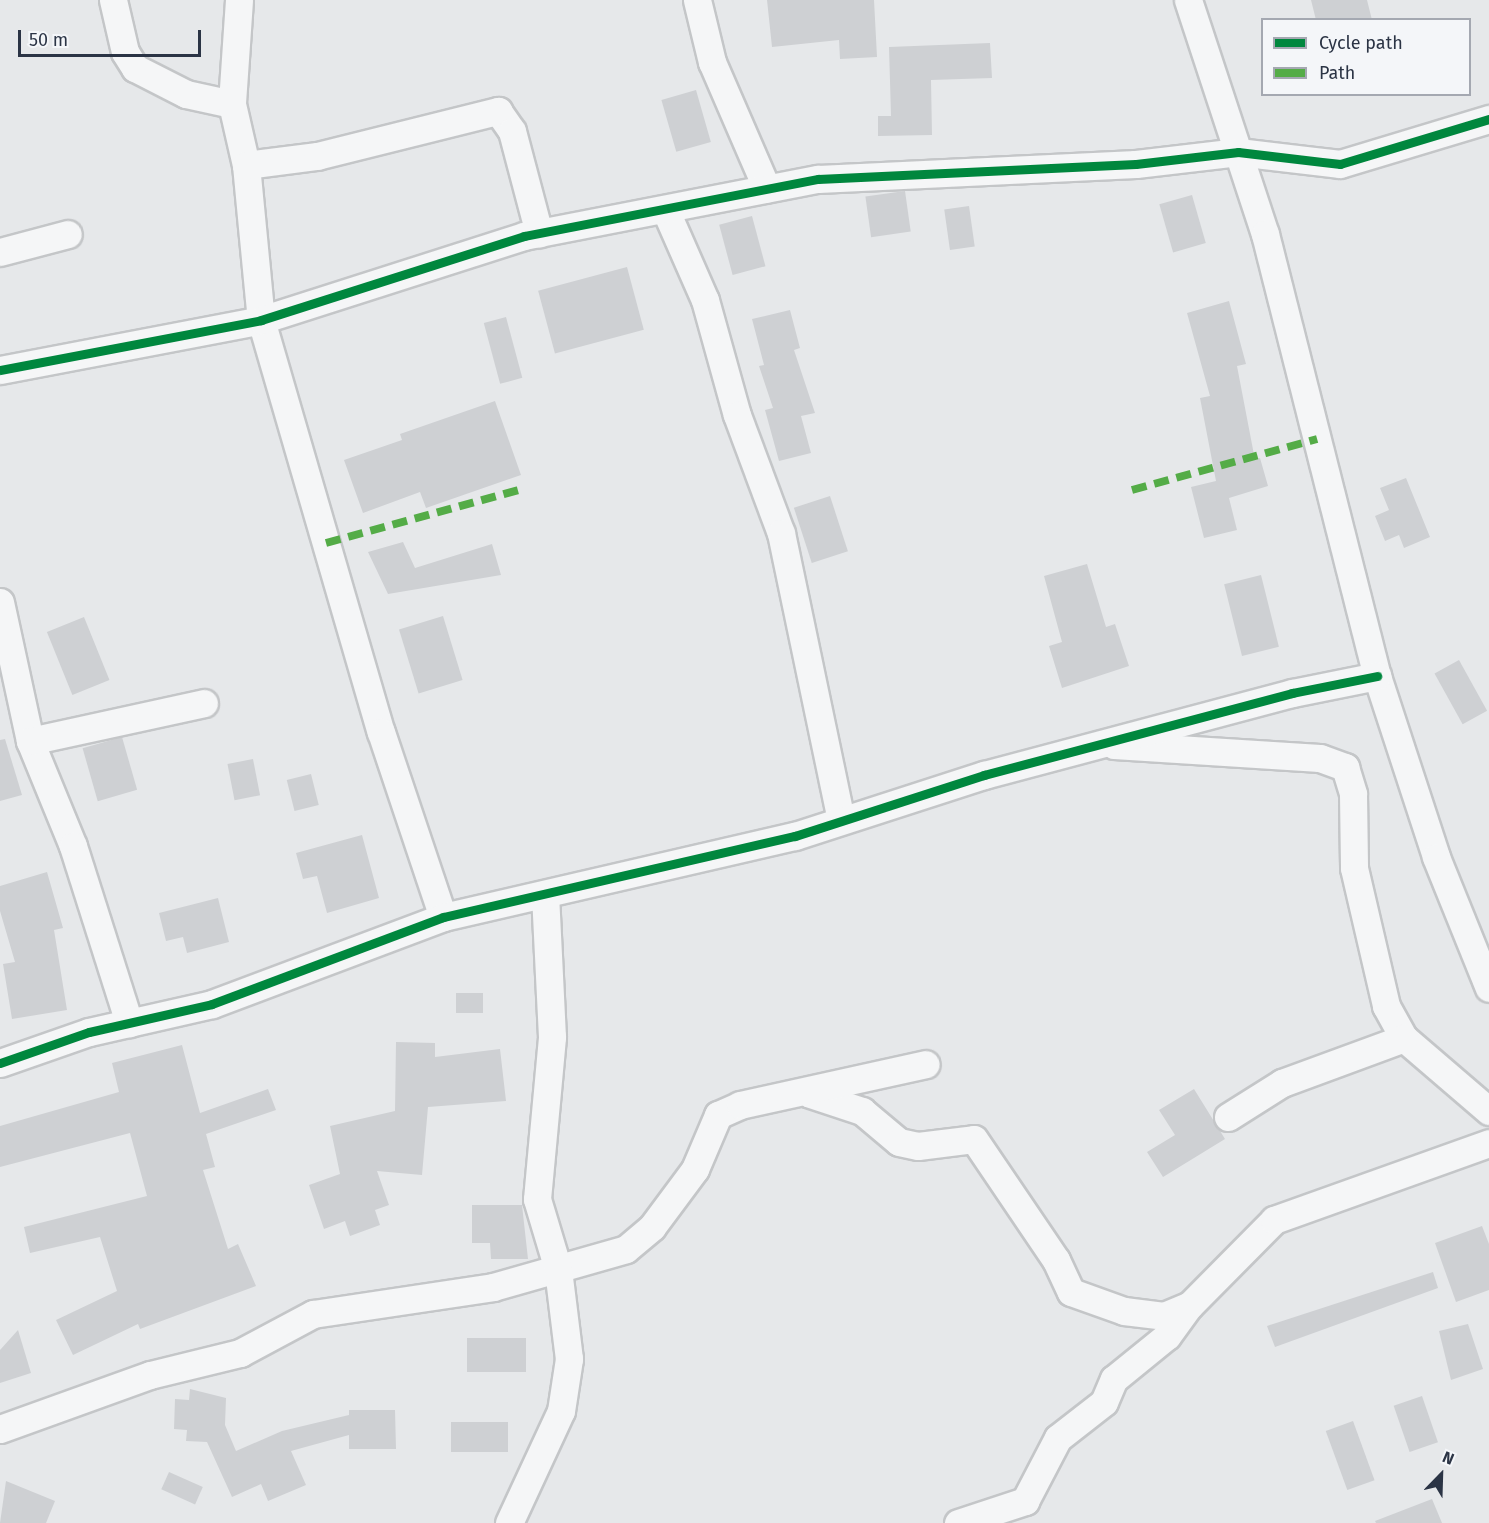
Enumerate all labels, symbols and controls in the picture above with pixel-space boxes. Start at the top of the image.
scale bar [21,18,204,56]
legend [1261,18,1471,96]
text: 50 m [29,29,68,51]
text: Cycle path [1319,32,1403,54]
text: Path [1319,62,1355,84]
north arrow [1411,1445,1471,1505]
text: N [1440,1447,1457,1469]

